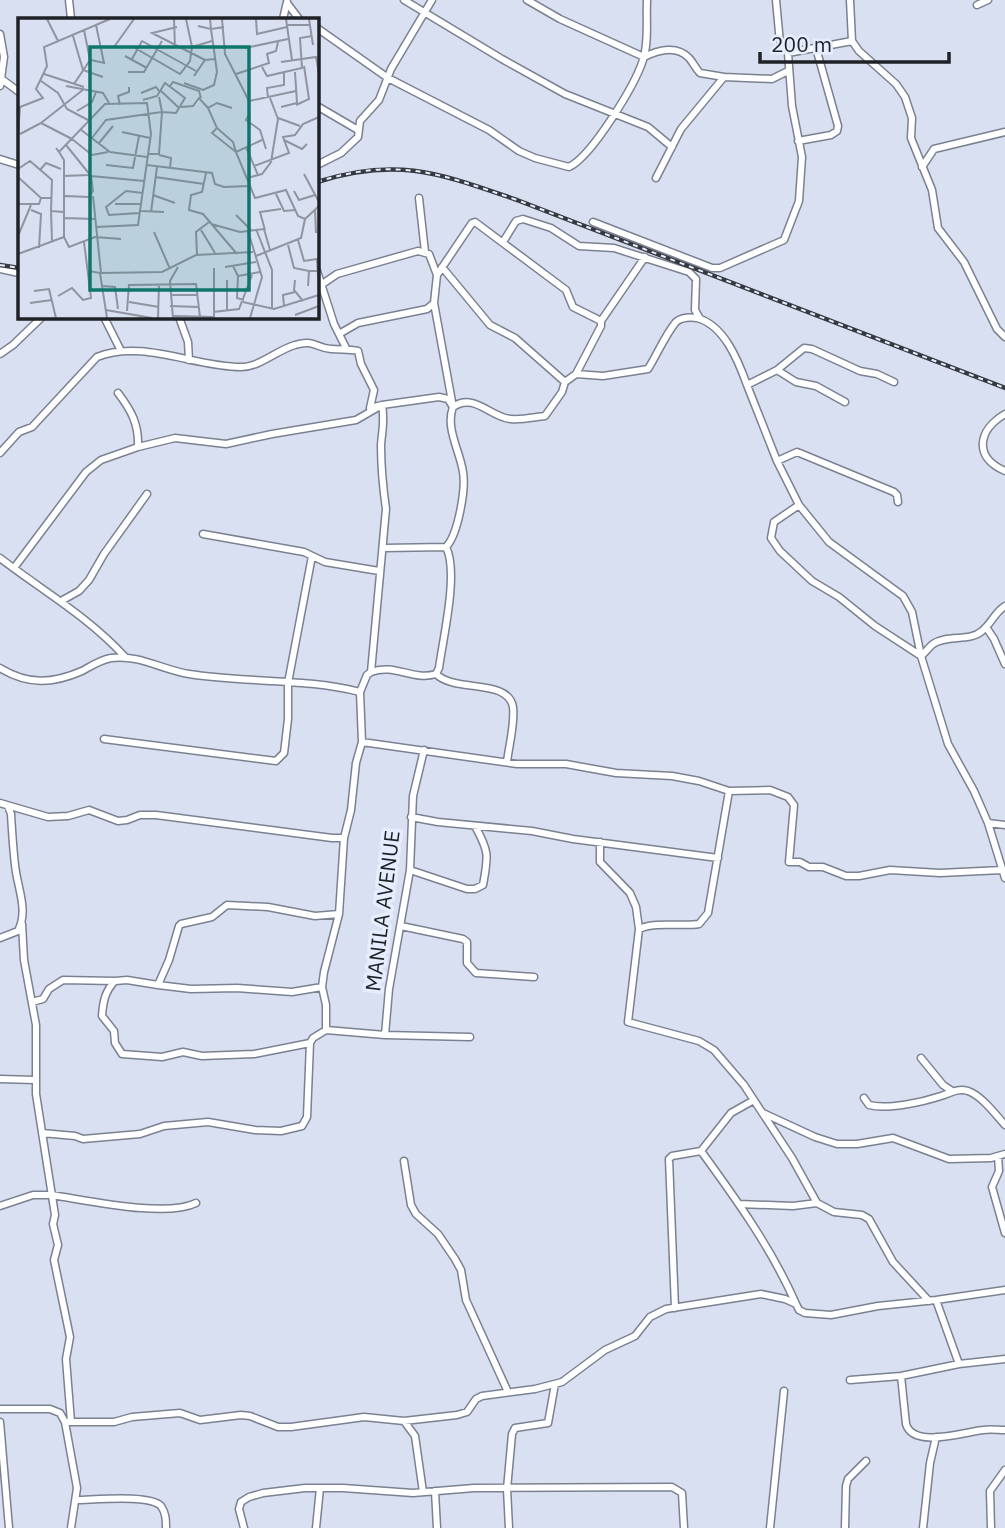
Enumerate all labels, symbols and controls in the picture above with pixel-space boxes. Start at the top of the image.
inset map [18,18,318,318]
scale bar [760,21,949,65]
text: 200 m [771,30,832,58]
street label: MANILA AVENUE [358,829,406,993]

